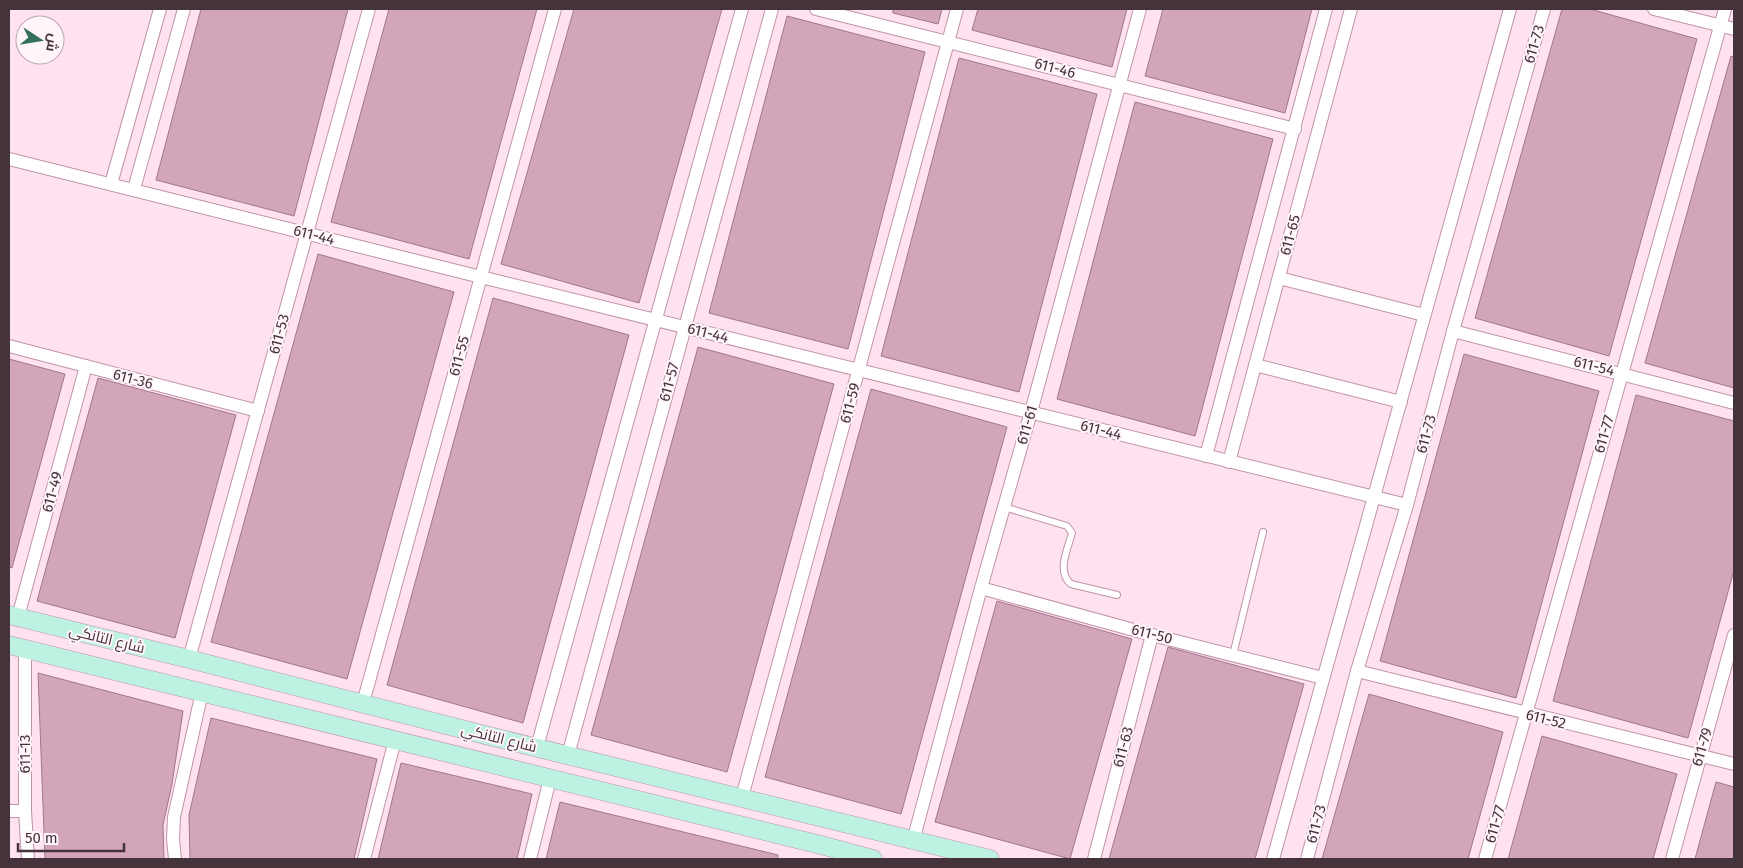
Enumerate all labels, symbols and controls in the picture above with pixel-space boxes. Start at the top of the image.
north arrow [15,15,65,65]
street label: 611-73 [1520,23,1548,65]
text: ش [42,32,62,53]
street label: 611-46 [1032,54,1078,82]
street label: 611-65 [1276,213,1304,257]
street label: 611-44 [291,221,337,249]
street label: 611-53 [265,312,293,356]
street label: 611-44 [685,319,731,347]
street label: 611-55 [445,334,473,378]
street label: 611-54 [1572,352,1616,380]
street label: 611-57 [655,360,683,404]
street label: 611-36 [111,365,155,393]
street label: 611-59 [836,381,864,425]
street label: 611-61 [1013,403,1041,447]
street label: 611-73 [1412,413,1440,455]
street label: 611-77 [1590,413,1618,455]
street label: 611-44 [1078,416,1124,444]
street label: 611-49 [38,470,66,514]
street label: 611-50 [1130,620,1174,648]
street label: شارع التانكي [67,621,147,660]
street label: 611-52 [1524,705,1568,733]
street label: شارع التانكي [459,720,539,759]
street label: 611-63 [1109,725,1137,769]
street label: 611-79 [1688,725,1716,768]
street label: 611-13 [16,734,34,774]
street label: 611-73 [1302,803,1330,845]
street label: 611-77 [1481,803,1509,845]
scale bar [18,820,124,852]
text: 50 m [25,829,58,847]

